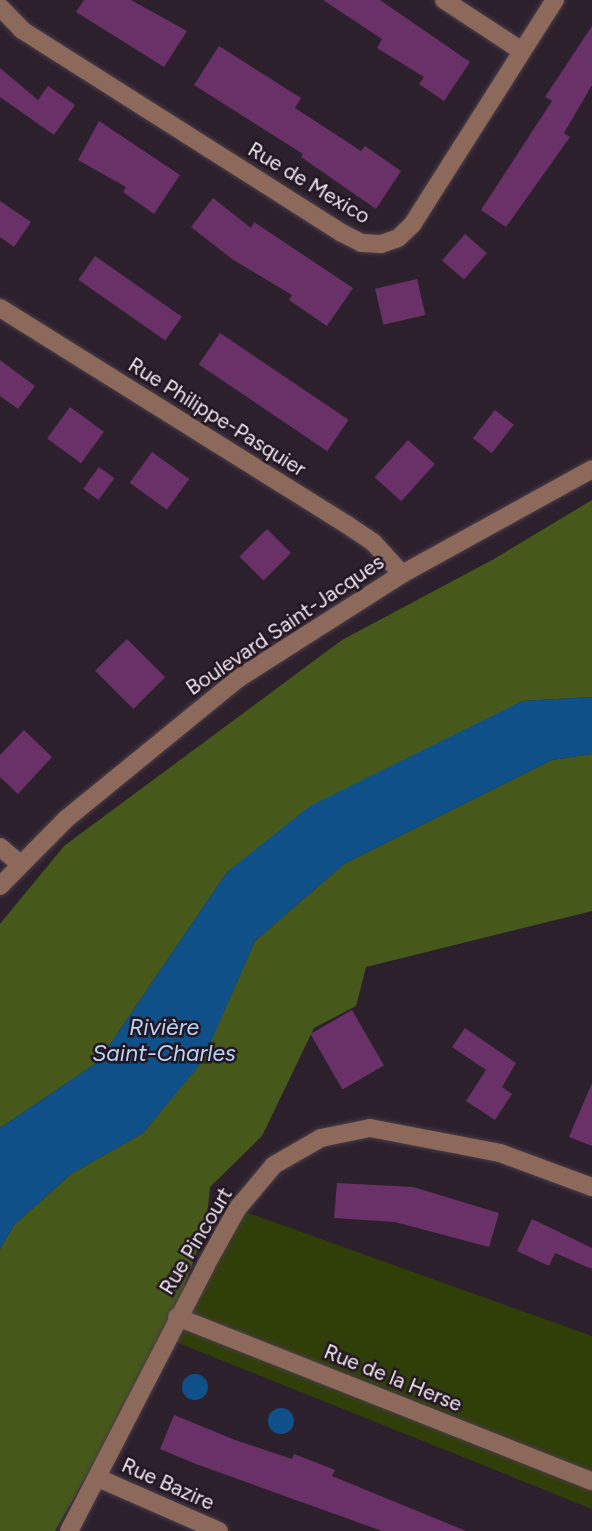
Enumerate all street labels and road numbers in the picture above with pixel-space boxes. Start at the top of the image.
street label: Rue de Mexico [243,137,375,229]
street label: Rue Philippe-Pasquier [124,352,310,482]
street label: Boulevard Saint-Jacques [181,549,389,701]
street label: Rue Pincourt [154,1183,238,1299]
street label: Rue de la Herse [320,1339,466,1417]
street label: Rue Bazire [118,1452,218,1516]

